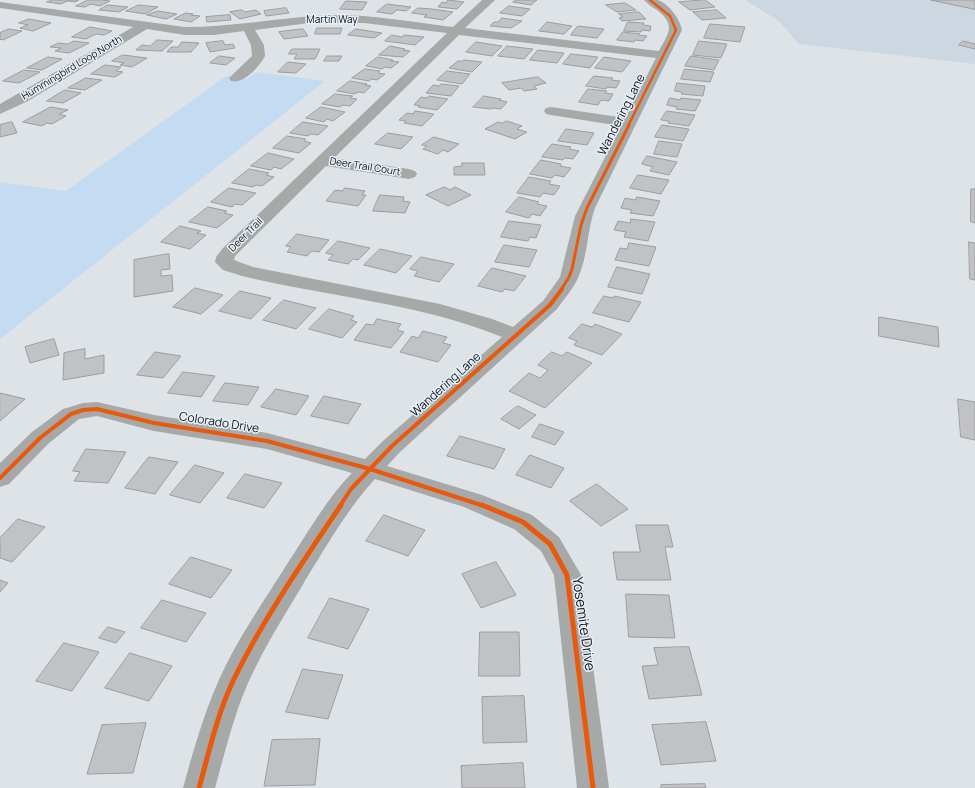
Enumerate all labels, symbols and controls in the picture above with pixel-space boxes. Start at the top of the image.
street label: Martin Way [306,14,358,26]
street label: Hummingbird Loop North [20,33,124,103]
street label: Wandering Lane [595,72,649,158]
street label: Deer Trail Court [329,155,401,179]
street label: Deer Trail [227,216,265,254]
street label: Wandering Lane [408,350,484,420]
street label: Colorado Drive [178,410,260,436]
street label: Yosemite Drive [568,576,598,672]

